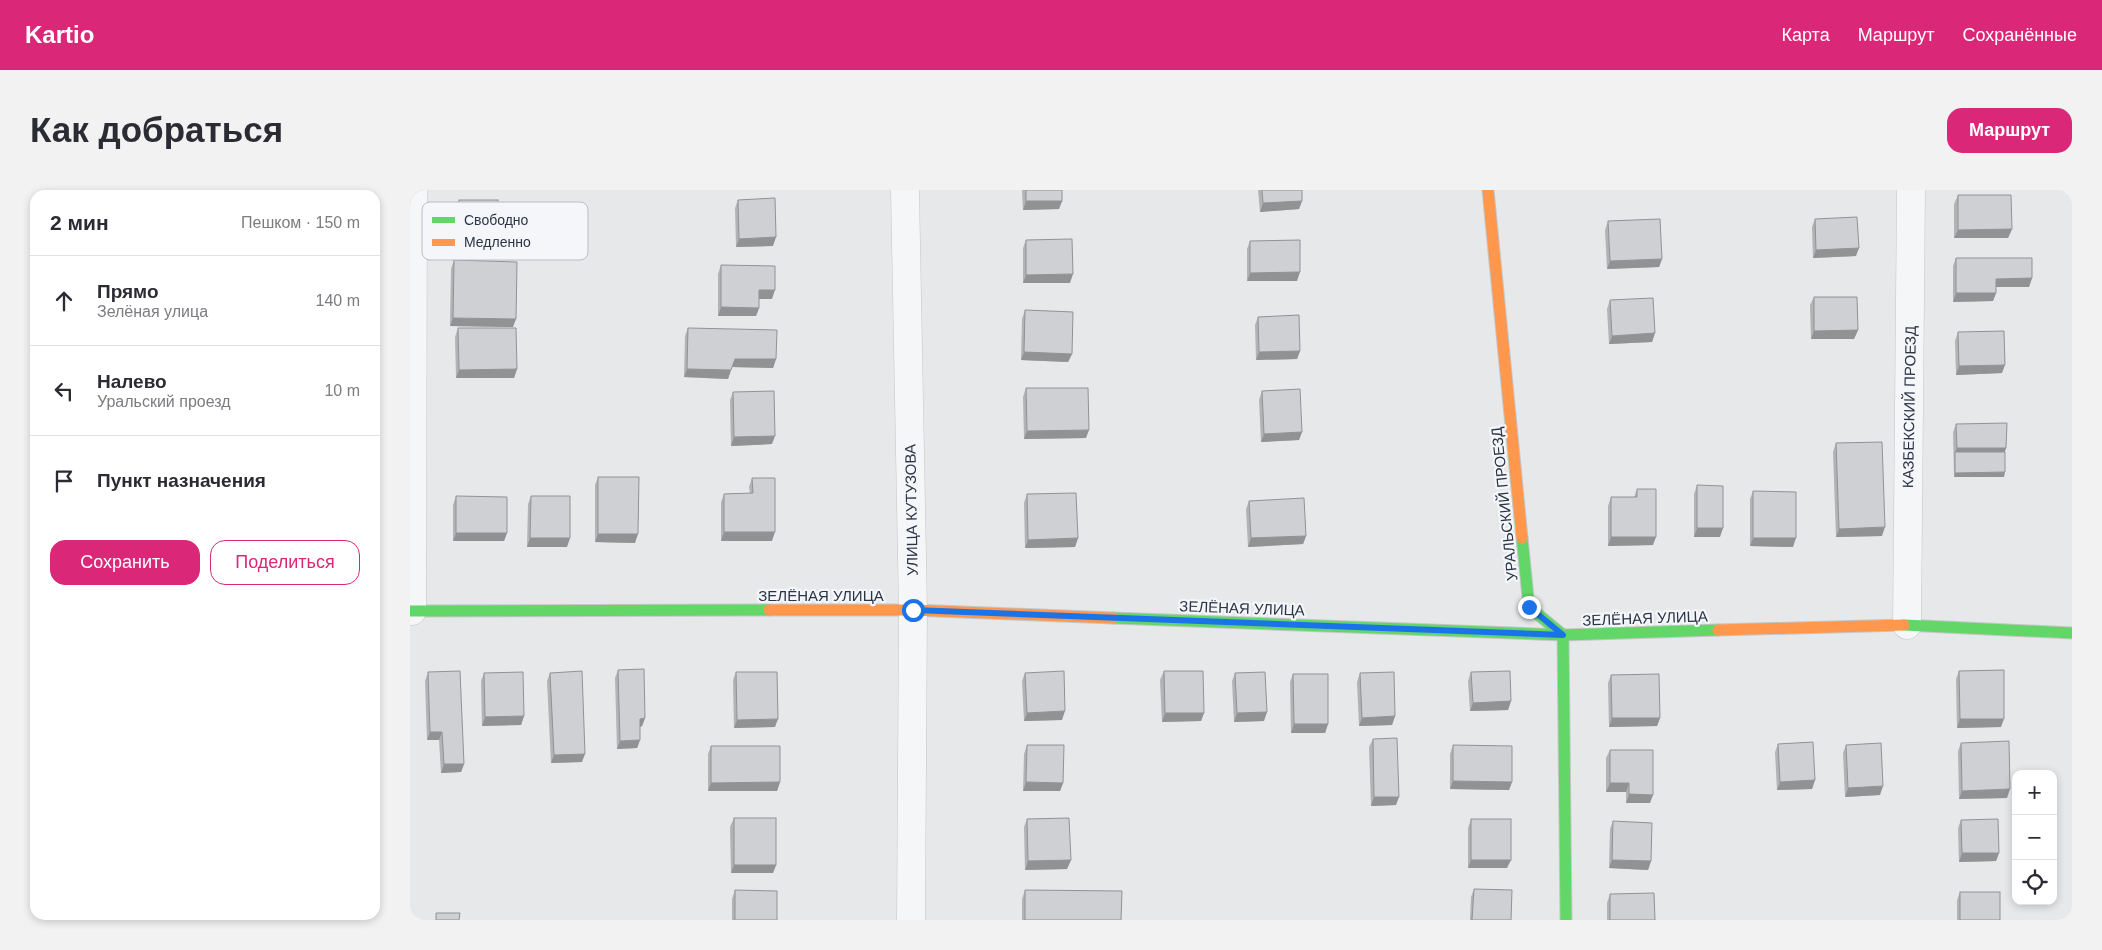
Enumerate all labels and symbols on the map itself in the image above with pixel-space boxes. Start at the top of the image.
legend [422,202,588,260]
text: Свободно [464,212,529,228]
text: Медленно [464,234,531,250]
street label: КАЗБЕКСКИЙ ПРОЕЗД [1899,326,1919,488]
street label: УРАЛЬСКИЙ ПРОЕЗД [1487,426,1521,582]
street label: УЛИЦА КУТУЗОВА [901,444,921,576]
street label: ЗЕЛЁНАЯ УЛИЦА [758,587,884,604]
route end [1518,596,1541,619]
street label: ЗЕЛЁНАЯ УЛИЦА [1179,597,1305,619]
route start [902,599,925,622]
street label: ЗЕЛЁНАЯ УЛИЦА [1582,607,1708,629]

